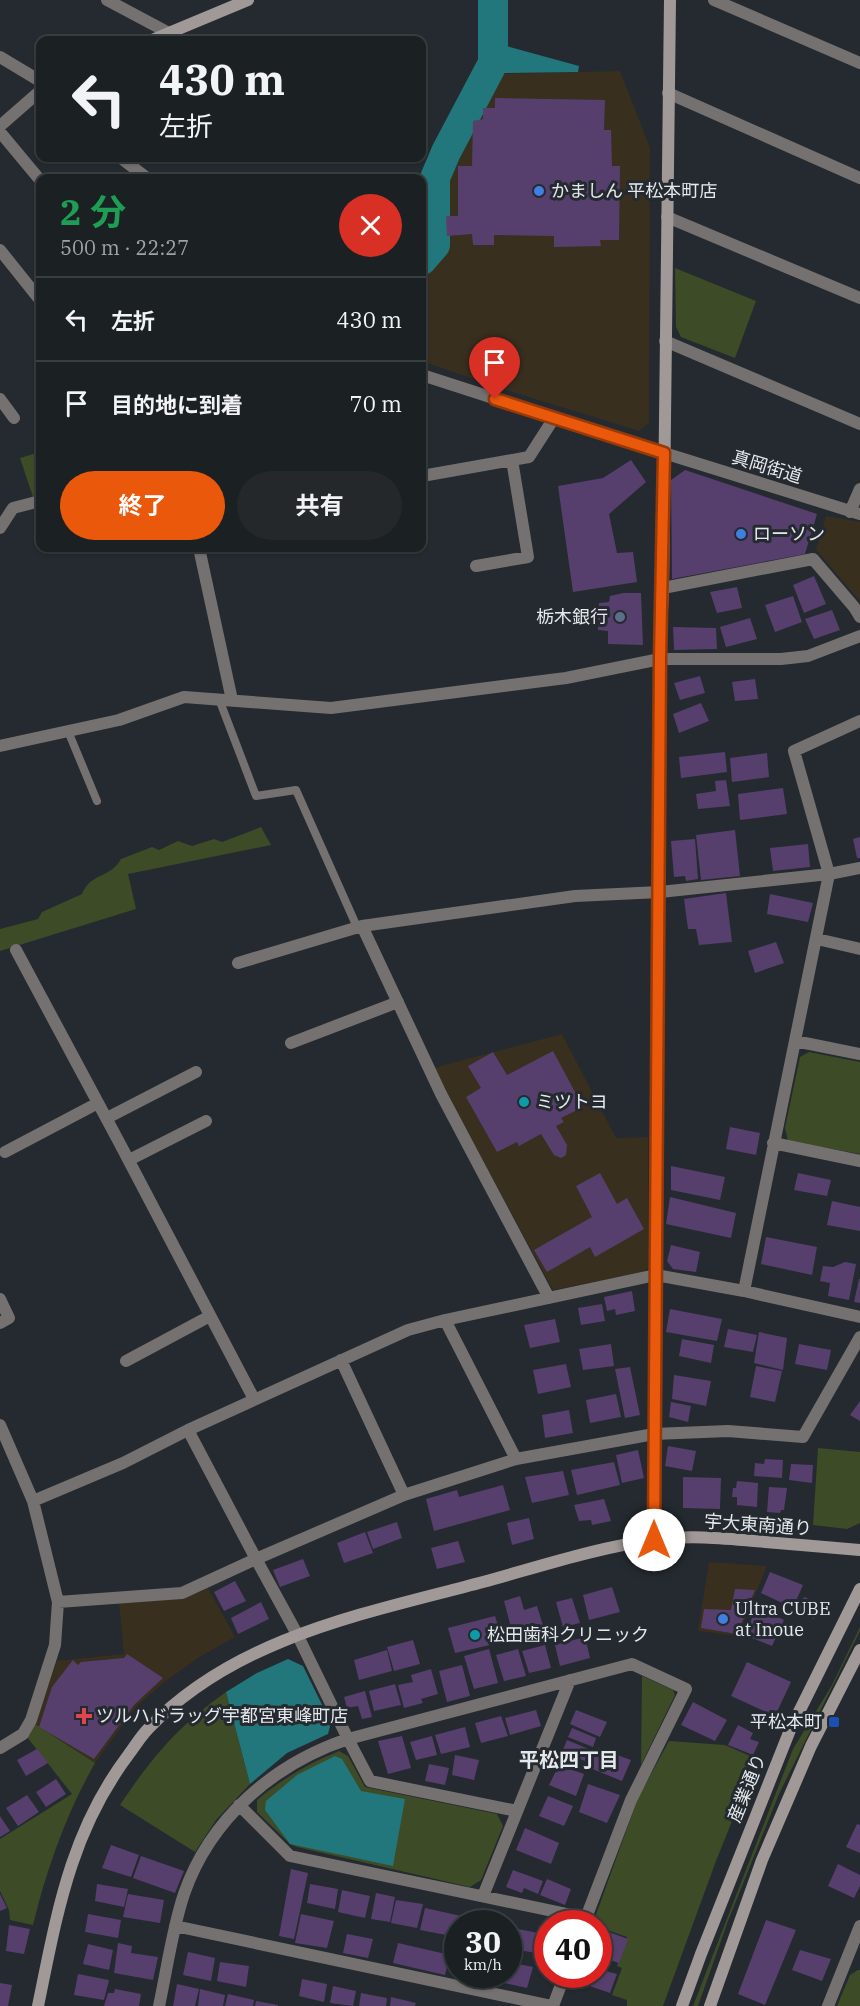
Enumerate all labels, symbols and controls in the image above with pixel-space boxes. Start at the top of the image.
text: 430 m [159,52,285,107]
icon: left [60,60,138,138]
text: 左折 [159,108,213,143]
place label: かましん 平松本町店 [551,179,717,202]
marker: かましん 平松本町店 [532,184,546,198]
text: 2 分 [60,188,126,235]
button: close [339,194,402,257]
text: 500 m · 22:27 [60,234,189,261]
icon: left [60,303,93,336]
text: 430 m [336,305,402,334]
text: 左折 [111,306,155,335]
pin [469,337,520,399]
icon: arrive [478,346,511,379]
icon: arrive [60,387,93,420]
text: 70 m [350,389,402,418]
text: 目的地に到着 [111,390,243,419]
street label: 真岡街道 [729,445,805,488]
button: 終了 [60,471,225,540]
button: 共有 [237,471,402,540]
place label: ローソン [753,522,825,545]
marker: ローソン [734,527,748,541]
place label: 栃木銀行 [536,605,608,628]
marker: 栃木銀行 [613,610,627,624]
place label: ミツトヨ [536,1090,608,1113]
marker: ミツトヨ [517,1095,531,1109]
position arrow [622,1508,686,1572]
street label: 宇大東南通り [703,1509,813,1540]
place label: Ultra CUBE at Inoue [735,1597,830,1641]
marker: Ultra CUBE at Inoue [716,1612,730,1626]
place label: 松田歯科クリニック [487,1623,649,1646]
marker: 松田歯科クリニック [468,1628,482,1642]
place label: ツルハドラッグ宇都宮東峰町店 [96,1704,348,1727]
marker: ツルハドラッグ宇都宮東峰町店 [77,1709,91,1723]
place label: 平松本町 [750,1710,822,1733]
marker: 平松本町 [827,1715,841,1729]
district label: 平松四丁目 [519,1746,619,1773]
street label: 産業通り [722,1750,771,1825]
speed limit sign: 40 [534,1910,612,1988]
text: 30 [465,1922,501,1961]
text: km/h [464,1955,502,1974]

